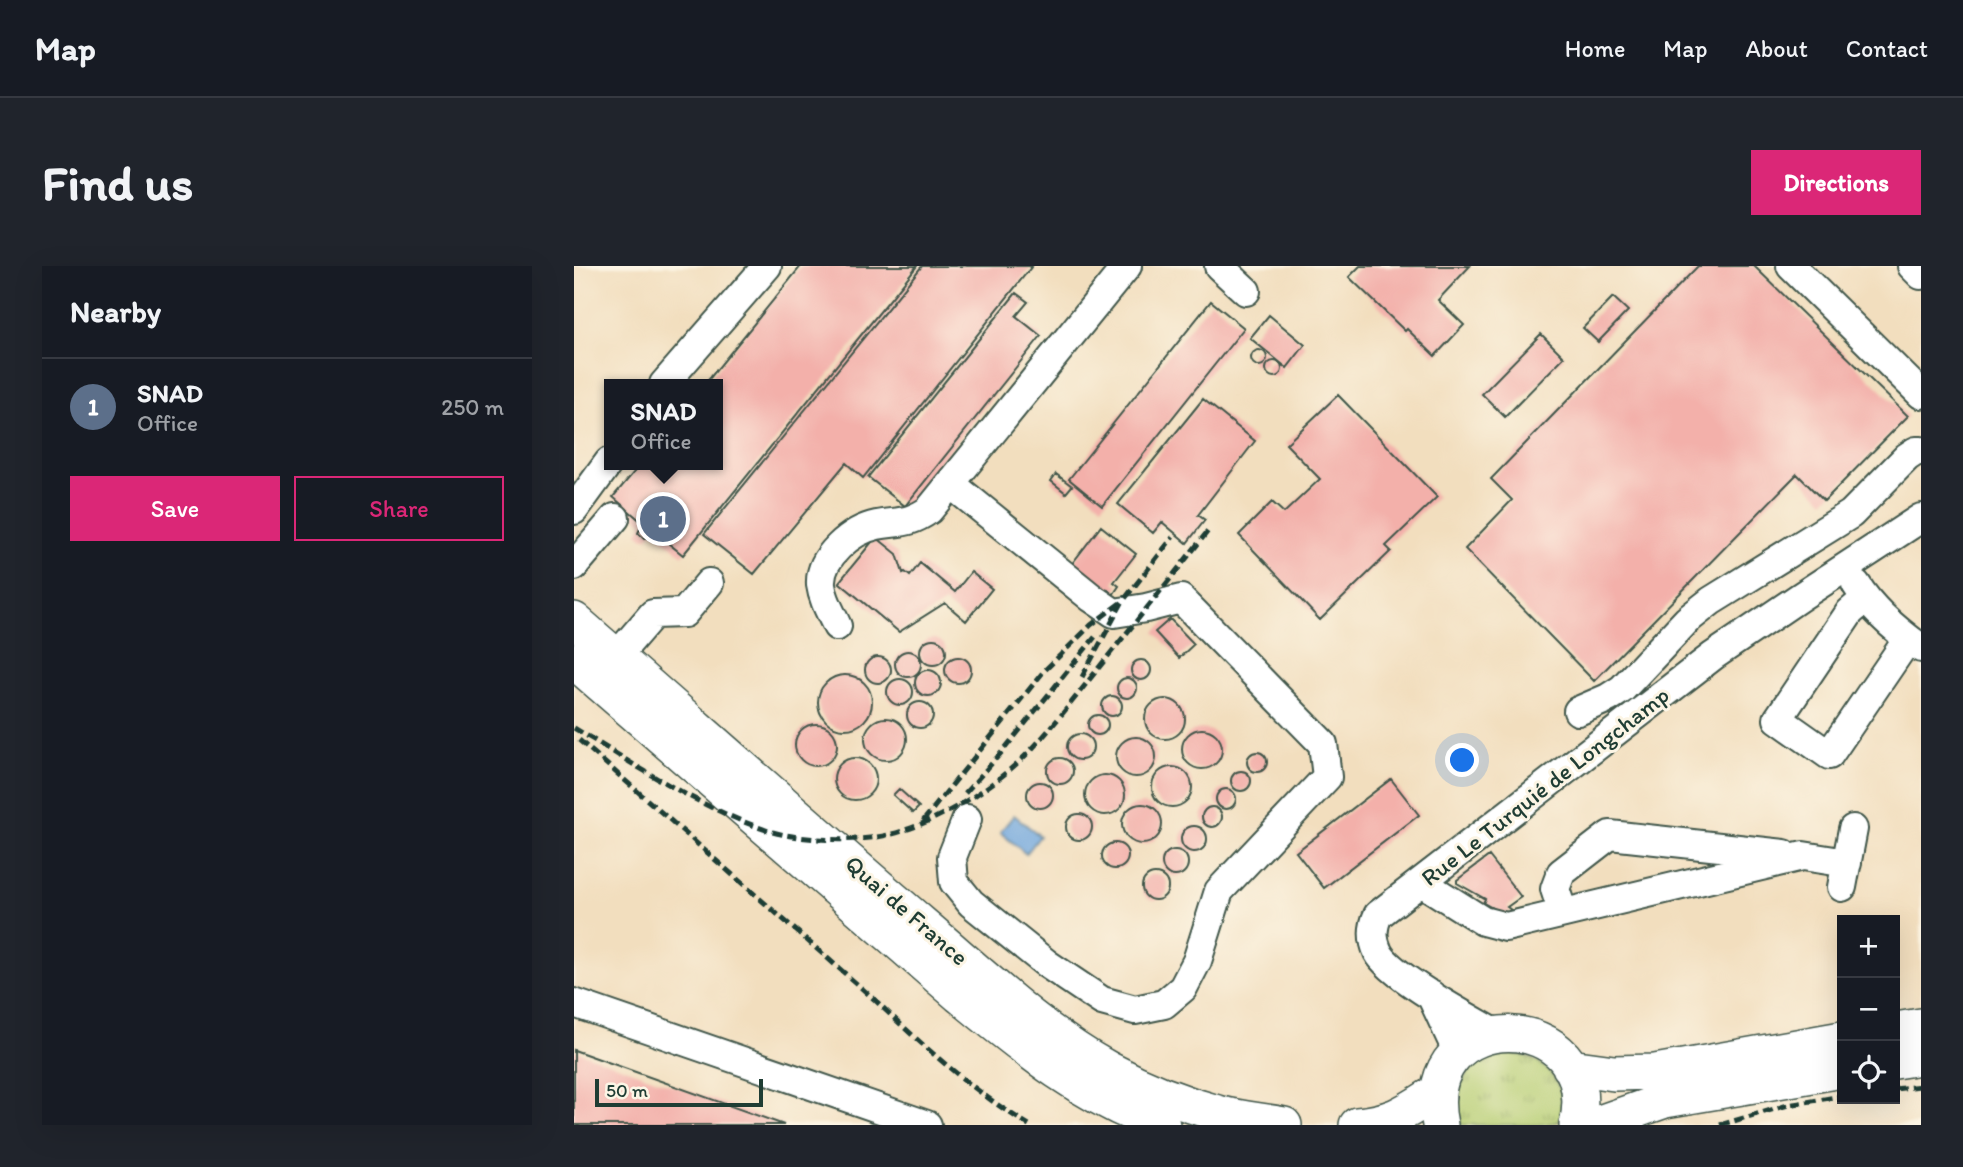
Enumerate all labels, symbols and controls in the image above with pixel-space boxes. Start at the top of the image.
text: Map [35,29,96,68]
text: Home [1565,34,1625,63]
text: Map [1663,34,1707,63]
text: About [1745,34,1808,63]
text: Contact [1846,34,1928,63]
button: Directions [1751,150,1921,215]
text: Find us [42,153,193,212]
text: Nearby [70,293,161,330]
text: SNAD [137,377,203,409]
popup [604,379,723,470]
text: 1 [88,393,98,421]
text: 250 m [441,393,504,421]
text: SNAD [631,395,697,427]
text: Office [137,409,198,437]
text: Office [631,427,692,455]
button: Save [70,476,280,541]
button: Share [294,476,504,541]
pin: 1 [640,493,686,545]
street label: Rue Le Turquié de Longchamp [1415,680,1675,892]
your location [1445,743,1479,777]
street label: Quai de France [840,849,974,971]
map controls [1837,915,1900,1104]
button: + [1837,915,1900,978]
button: − [1837,978,1900,1041]
button: locate [1837,1041,1900,1104]
scale bar [595,1076,763,1108]
text: 50 m [606,1079,648,1102]

